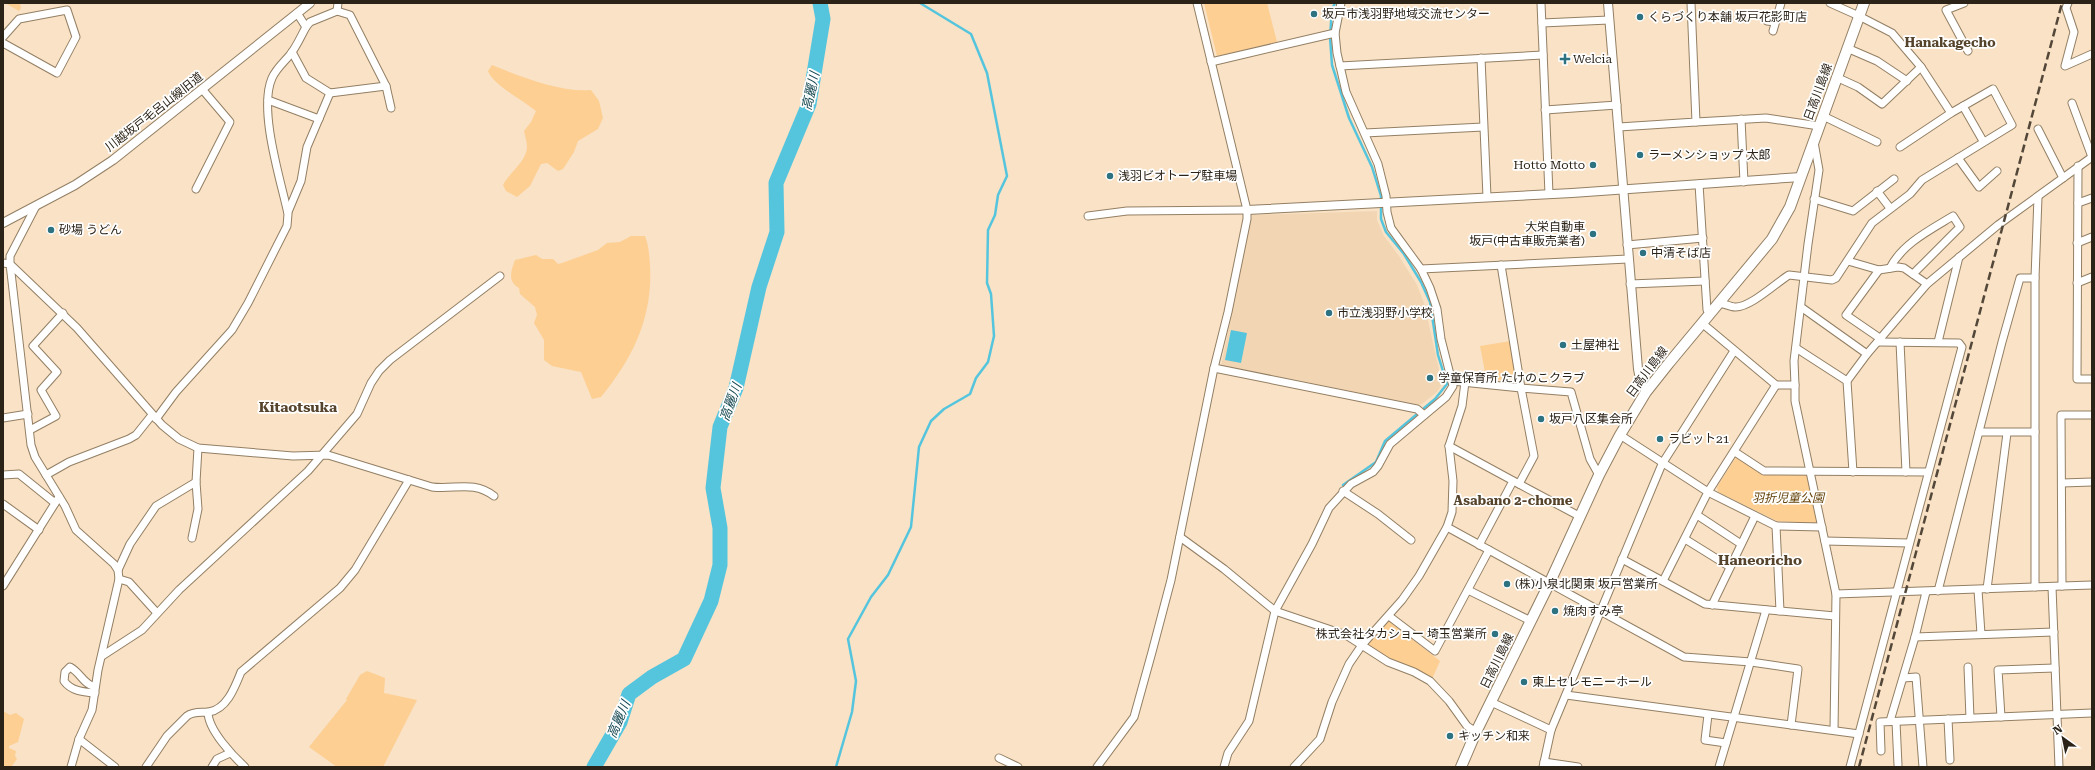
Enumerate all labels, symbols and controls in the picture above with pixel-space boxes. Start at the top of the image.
place label: 坂戸市浅羽野地域交流センター [1322,7,1490,21]
marker: 坂戸市浅羽野地域交流センター [1309,9,1319,19]
place label: くらづくり本舗 坂戸花影町店 [1648,10,1807,24]
marker: くらづくり本舗 坂戸花影町店 [1635,12,1645,22]
district label: Hanakagecho [1904,35,1996,50]
place label: Welcia [1573,52,1612,66]
marker: Welcia [1560,54,1570,64]
street label: 日高川島線 [1801,61,1835,123]
water label: 高麗川 [799,68,823,112]
street label: 川越坂戸毛呂山線旧道 [102,70,206,154]
place label: ラーメンショップ 太郎 [1648,148,1771,162]
marker: ラーメンショップ 太郎 [1635,150,1645,160]
place label: Hotto Motto [1513,158,1585,172]
marker: Hotto Motto [1588,160,1598,170]
place label: 浅羽ビオトープ駐車場 [1118,169,1237,183]
marker: 浅羽ビオトープ駐車場 [1105,171,1115,181]
place label: 大栄自動車 坂戸(中古車販売業者) [1469,220,1585,248]
place label: 砂場 うどん [59,223,122,237]
marker: 砂場 うどん [46,225,56,235]
marker: 大栄自動車 坂戸(中古車販売業者) [1588,229,1598,239]
place label: 中清そば店 [1651,246,1711,260]
marker: 中清そば店 [1638,248,1648,258]
place label: 市立浅羽野小学校 [1337,306,1433,320]
marker: 市立浅羽野小学校 [1324,308,1334,318]
place label: 土屋神社 [1571,338,1619,352]
marker: 土屋神社 [1558,340,1568,350]
street label: 日高川島線 [1623,344,1671,400]
place label: 学童保育所 たけのこクラブ [1438,371,1585,385]
marker: 学童保育所 たけのこクラブ [1425,373,1435,383]
water label: 高麗川 [717,379,745,423]
district label: Kitaotsuka [259,399,338,415]
place label: 坂戸八区集会所 [1549,412,1633,426]
marker: 坂戸八区集会所 [1536,414,1546,424]
place label: ラビット21 [1668,432,1730,446]
marker: ラビット21 [1655,434,1665,444]
park label: 羽折児童公園 [1752,491,1826,505]
district label: Asabano 2-chome [1454,493,1573,508]
district label: Haneoricho [1718,552,1802,568]
place label: (株)小泉北関東 坂戸営業所 [1515,577,1658,591]
marker: (株)小泉北関東 坂戸営業所 [1502,579,1512,589]
place label: 焼肉すみ亭 [1563,604,1623,618]
marker: 焼肉すみ亭 [1550,606,1560,616]
place label: 株式会社タカショー 埼玉営業所 [1316,627,1487,641]
marker: 株式会社タカショー 埼玉営業所 [1490,629,1500,639]
street label: 日高川島線 [1478,631,1516,691]
place label: 東上セレモニーホール [1532,675,1652,689]
marker: 東上セレモニーホール [1519,677,1529,687]
water label: 高麗川 [604,696,634,740]
north arrow [2043,718,2083,758]
text: N [2051,722,2065,738]
place label: キッチン和来 [1458,729,1530,743]
marker: キッチン和来 [1445,731,1455,741]

